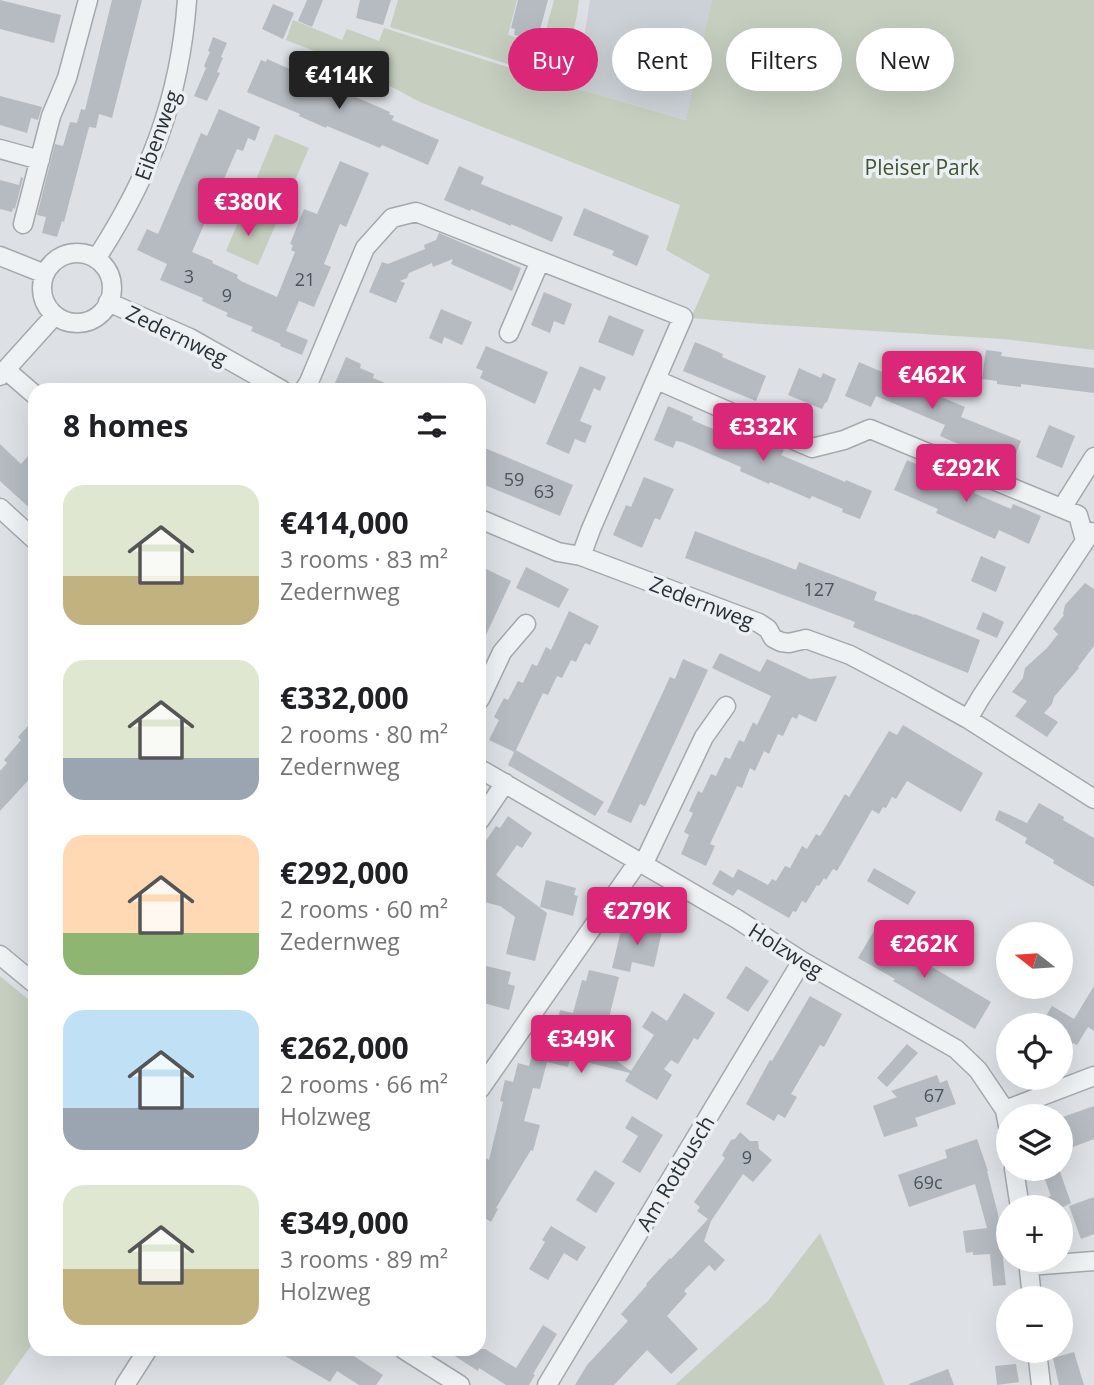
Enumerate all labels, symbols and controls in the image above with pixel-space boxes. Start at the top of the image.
chip: Buy [508,28,598,91]
chip: Rent [612,28,712,91]
chip: Filters [726,28,842,91]
chip: New [856,28,954,91]
pin: €414K [290,52,388,111]
text: €414K [305,58,373,90]
street label: Eibenweg [128,86,186,184]
park label: Pleiser Park [865,153,979,181]
pin: €380K [199,178,297,238]
text: €380K [214,185,282,217]
house number: 3 [184,264,194,288]
house number: 21 [295,267,315,291]
house number: 9 [222,283,232,307]
street label: Zedernweg [122,298,232,372]
pin: €462K [883,352,981,411]
text: €462K [898,358,966,390]
pin: €332K [714,404,812,463]
text: 8 homes [63,405,188,446]
icon: filters [413,406,451,444]
text: €332K [729,410,797,442]
pin: €292K [917,444,1015,504]
text: €292K [932,451,1000,483]
house number: 59 [504,467,524,491]
house number: 63 [534,479,554,503]
text: €414,000 [280,502,409,543]
icon: home [119,513,203,597]
text: 3 rooms · 83 m² [280,543,448,575]
street label: Zedernweg [646,569,758,635]
text: Zedernweg [280,575,400,607]
house number: 127 [804,577,834,601]
text: €332,000 [280,677,409,718]
icon: home [119,688,203,772]
text: 2 rooms · 80 m² [280,718,448,750]
text: Zedernweg [280,750,400,782]
text: €292,000 [280,852,409,893]
icon: home [119,863,203,947]
pin: €279K [588,888,686,947]
text: 2 rooms · 60 m² [280,893,448,925]
text: €279K [603,894,671,926]
street label: Holzweg [743,916,829,984]
pin: €262K [875,920,973,980]
north arrow [996,922,1073,999]
map controls [996,922,1073,1363]
text: Zedernweg [280,925,400,957]
text: €262K [890,927,958,959]
button: locate [996,1013,1073,1090]
pin: €349K [532,1016,630,1075]
text: €349K [547,1022,615,1054]
text: €262,000 [280,1027,409,1068]
icon: home [119,1038,203,1122]
text: 2 rooms · 66 m² [280,1068,448,1100]
house number: 67 [924,1083,944,1107]
text: Holzweg [280,1100,371,1132]
button: layers [996,1104,1073,1181]
street label: Am Rotbusch [630,1110,720,1236]
house number: 9 [742,1145,752,1169]
house number: 69c [913,1170,943,1194]
button: + [996,1195,1073,1272]
text: €349,000 [280,1202,409,1243]
icon: home [119,1213,203,1297]
text: 3 rooms · 89 m² [280,1243,448,1275]
text: Holzweg [280,1275,371,1307]
button: − [996,1286,1073,1363]

